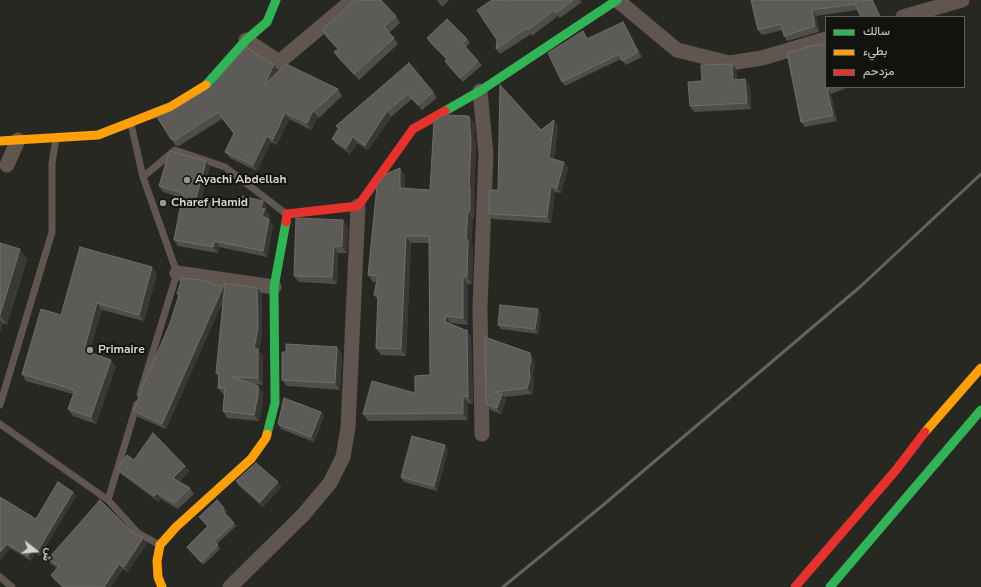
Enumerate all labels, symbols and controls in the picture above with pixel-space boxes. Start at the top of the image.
legend [825,16,965,88]
text: سالك [863,23,890,39]
text: بطيء [863,43,887,59]
text: مزدحم [863,63,894,79]
place label: Ayachi Abdellah [195,173,286,187]
marker: Ayachi Abdellah [182,175,192,185]
place label: Charef Hamid [171,196,248,210]
marker: Charef Hamid [158,198,168,208]
place label: Primaire [98,343,145,357]
marker: Primaire [85,345,95,355]
north arrow [16,531,56,571]
text: ش [39,546,57,563]

